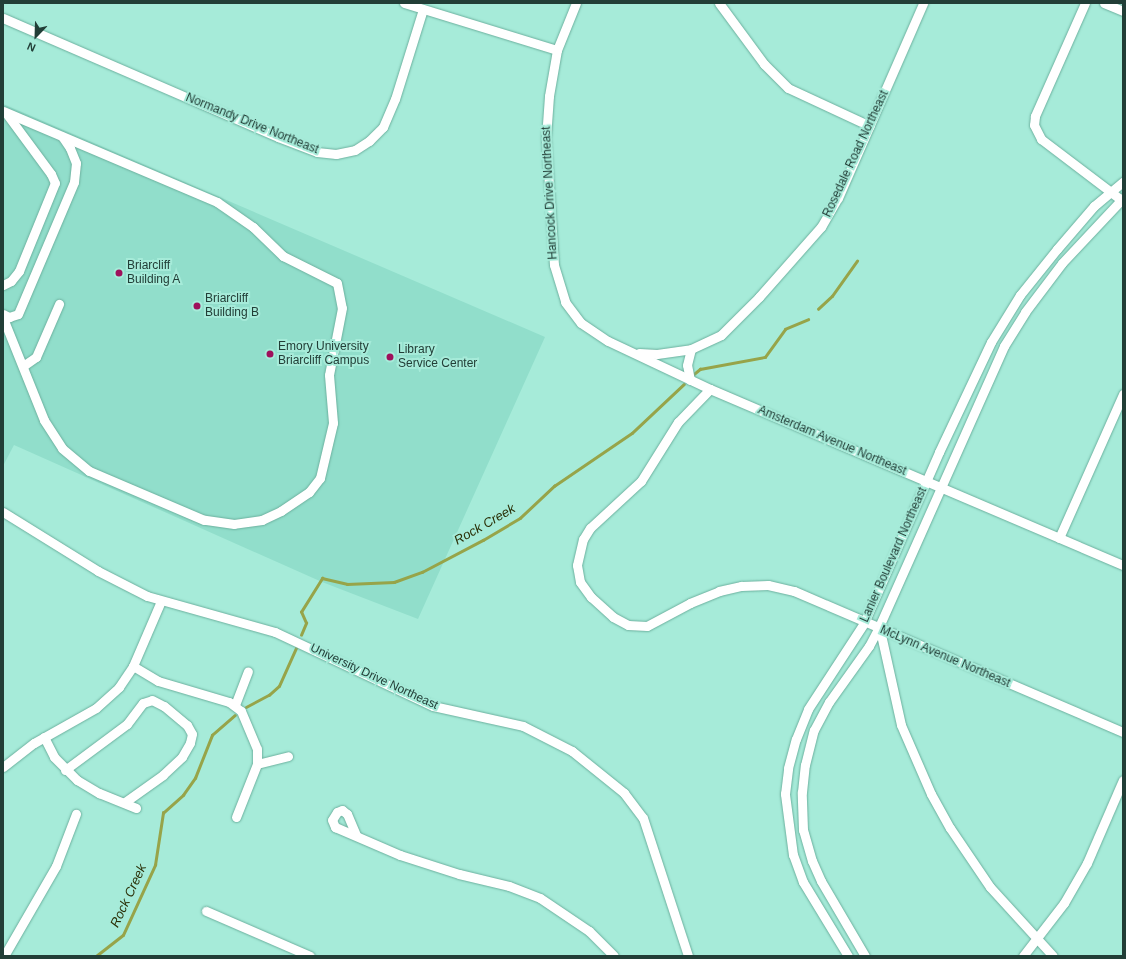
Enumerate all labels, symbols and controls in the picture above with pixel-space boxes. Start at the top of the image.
north arrow [16,16,56,56]
text: N [25,40,37,54]
street label: Rosedale Road Northeast [820,88,892,220]
street label: Normandy Drive Northeast [183,91,321,157]
street label: Hancock Drive Northeast [539,126,561,260]
place label: Briarcliff Building A [127,259,181,287]
marker: Briarcliff Building A [114,268,124,278]
place label: Briarcliff Building B [205,292,259,320]
marker: Briarcliff Building B [192,301,202,311]
place label: Emory University Briarcliff Campus [278,340,369,368]
place label: Library Service Center [398,343,477,371]
marker: Emory University Briarcliff Campus [265,349,275,359]
marker: Library Service Center [385,352,395,362]
street label: Amsterdam Avenue Northeast [755,403,909,479]
street label: Lanier Boulevard Northeast [858,485,930,625]
water label: Rock Creek [452,501,518,549]
street label: McLynn Avenue Northeast [877,623,1013,691]
street label: University Drive Northeast [308,641,440,713]
water label: Rock Creek [108,862,150,930]

